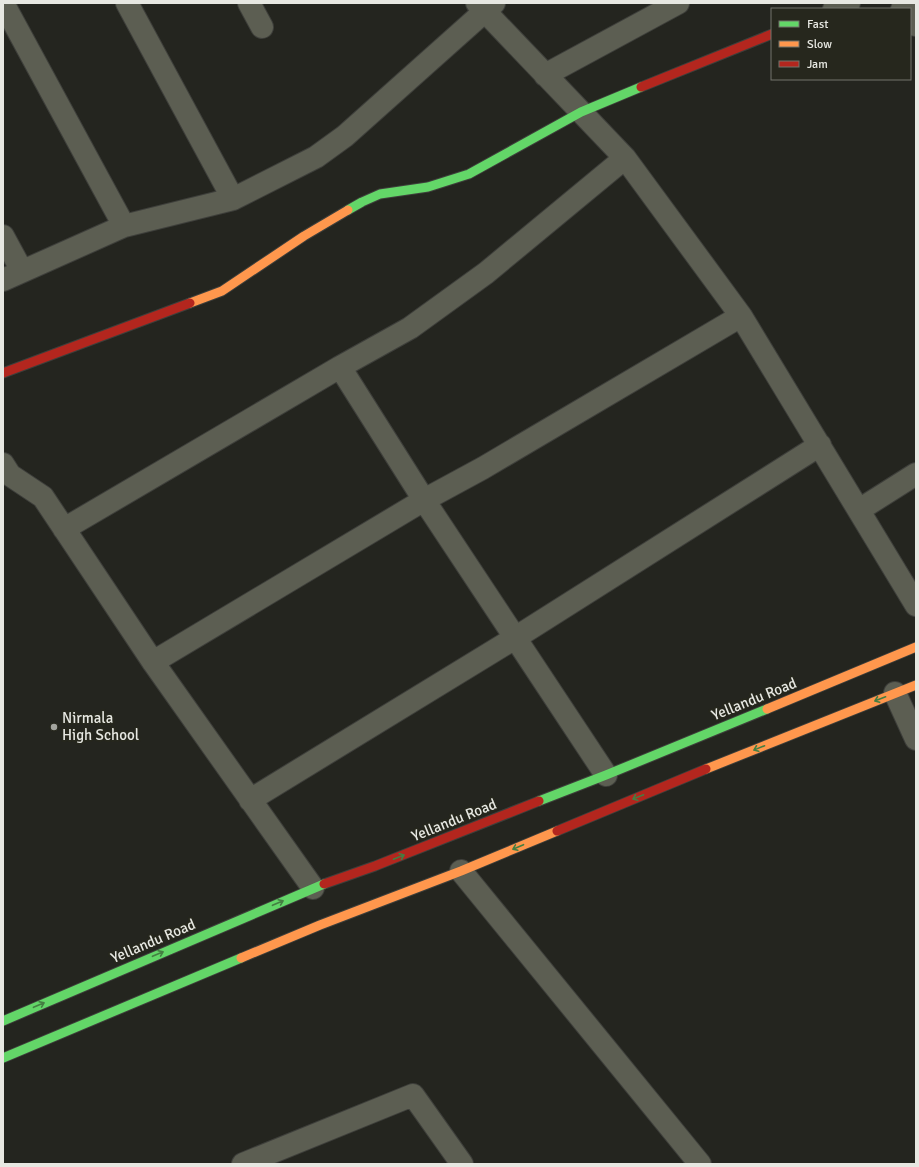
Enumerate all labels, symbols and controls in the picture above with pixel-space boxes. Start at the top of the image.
legend [771,8,911,80]
text: Fast [807,17,828,32]
text: Slow [807,37,832,52]
text: Jam [807,57,828,72]
street label: Yellandu Road [709,674,799,724]
one-way arrow [874,696,886,704]
place label: Nirmala High School [62,709,139,744]
marker: Nirmala High School [49,722,59,732]
one-way arrow [753,744,765,752]
one-way arrow [633,793,645,801]
street label: Yellandu Road [409,795,499,845]
one-way arrow [513,843,525,851]
one-way arrow [393,852,405,860]
one-way arrow [271,898,283,906]
street label: Yellandu Road [108,915,198,967]
one-way arrow [152,950,164,957]
one-way arrow [32,1001,44,1008]

